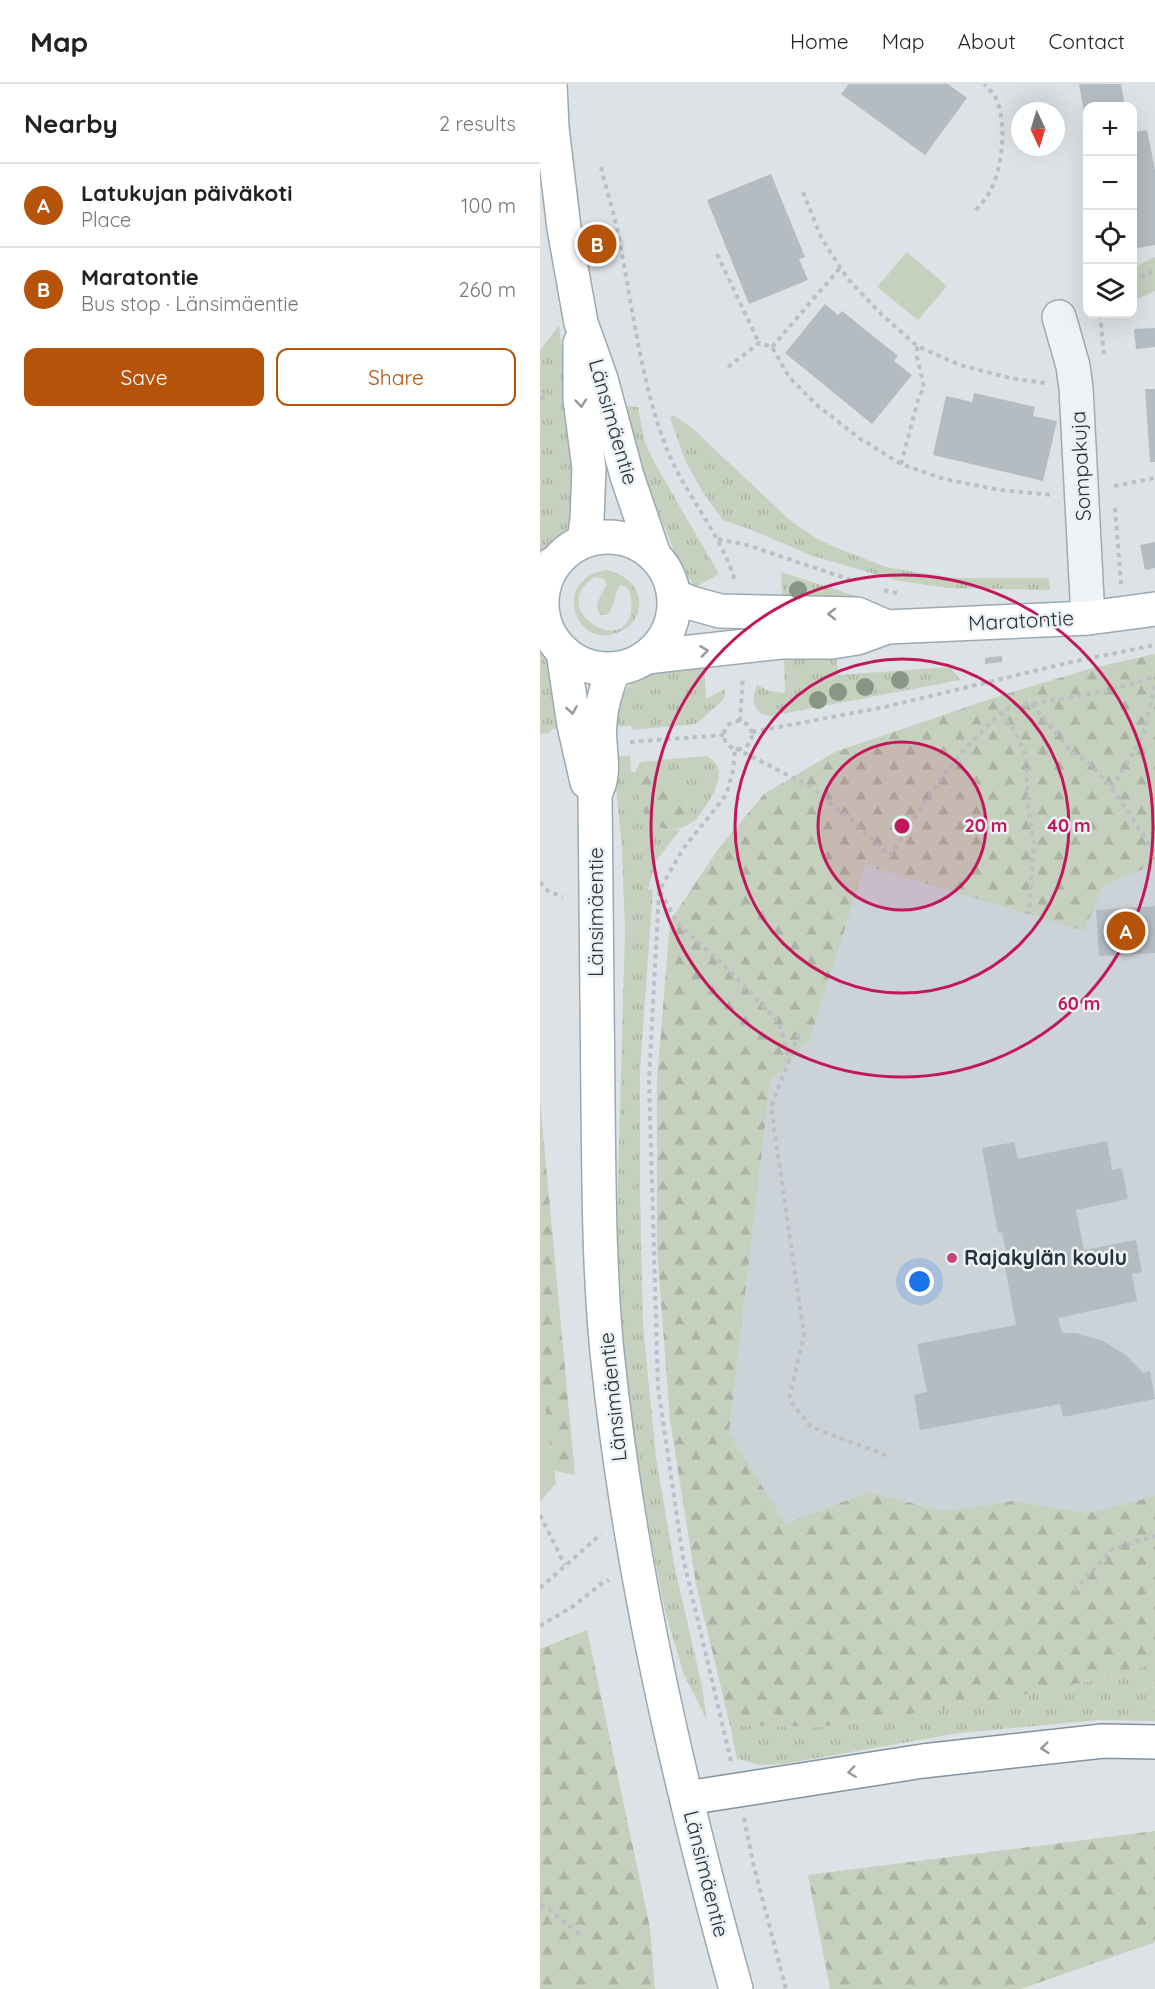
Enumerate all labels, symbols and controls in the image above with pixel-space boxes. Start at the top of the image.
text: Map [30,24,88,59]
text: Home [790,28,849,54]
text: Map [882,28,925,54]
text: About [958,28,1016,54]
text: Contact [1049,28,1125,54]
north arrow [1011,102,1065,156]
map controls [1083,102,1137,318]
button: + [1083,102,1137,156]
text: Nearby [24,107,118,140]
text: 2 results [439,111,516,136]
button: − [1083,156,1137,210]
text: Latukujan päiväkoti [81,179,292,207]
text: A [37,193,50,218]
text: 100 m [461,193,516,218]
text: Place [81,207,131,232]
button: locate [1083,210,1137,264]
pin: B [578,222,616,266]
text: Maratontie [81,263,199,291]
button: layers [1083,264,1137,318]
text: B [37,277,50,302]
text: 260 m [459,277,516,302]
text: Bus stop · Länsimäentie [81,291,299,316]
button: Save [24,348,264,406]
button: Share [276,348,516,406]
street label: Länsimäentie [584,356,644,488]
one-way arrow [574,398,587,407]
street label: Sompakuja [1064,410,1096,522]
street label: Maratontie [967,604,1075,636]
one-way arrow [827,607,836,620]
one-way arrow [699,645,708,657]
one-way arrow [565,704,578,714]
text: 20 m [965,814,1007,837]
text: 40 m [1047,814,1091,837]
centre of rings [892,816,912,836]
street label: Länsimäentie [582,847,608,977]
pin: A [1106,908,1146,954]
text: 60 m [1058,992,1100,1015]
place label: Rajakylän koulu [964,1244,1127,1270]
marker: Rajakylän koulu [945,1251,959,1265]
your location [905,1267,934,1296]
street label: Länsimäentie [592,1331,632,1463]
one-way arrow [1040,1741,1050,1754]
one-way arrow [847,1765,856,1777]
street label: Länsimäentie [679,1808,735,1940]

